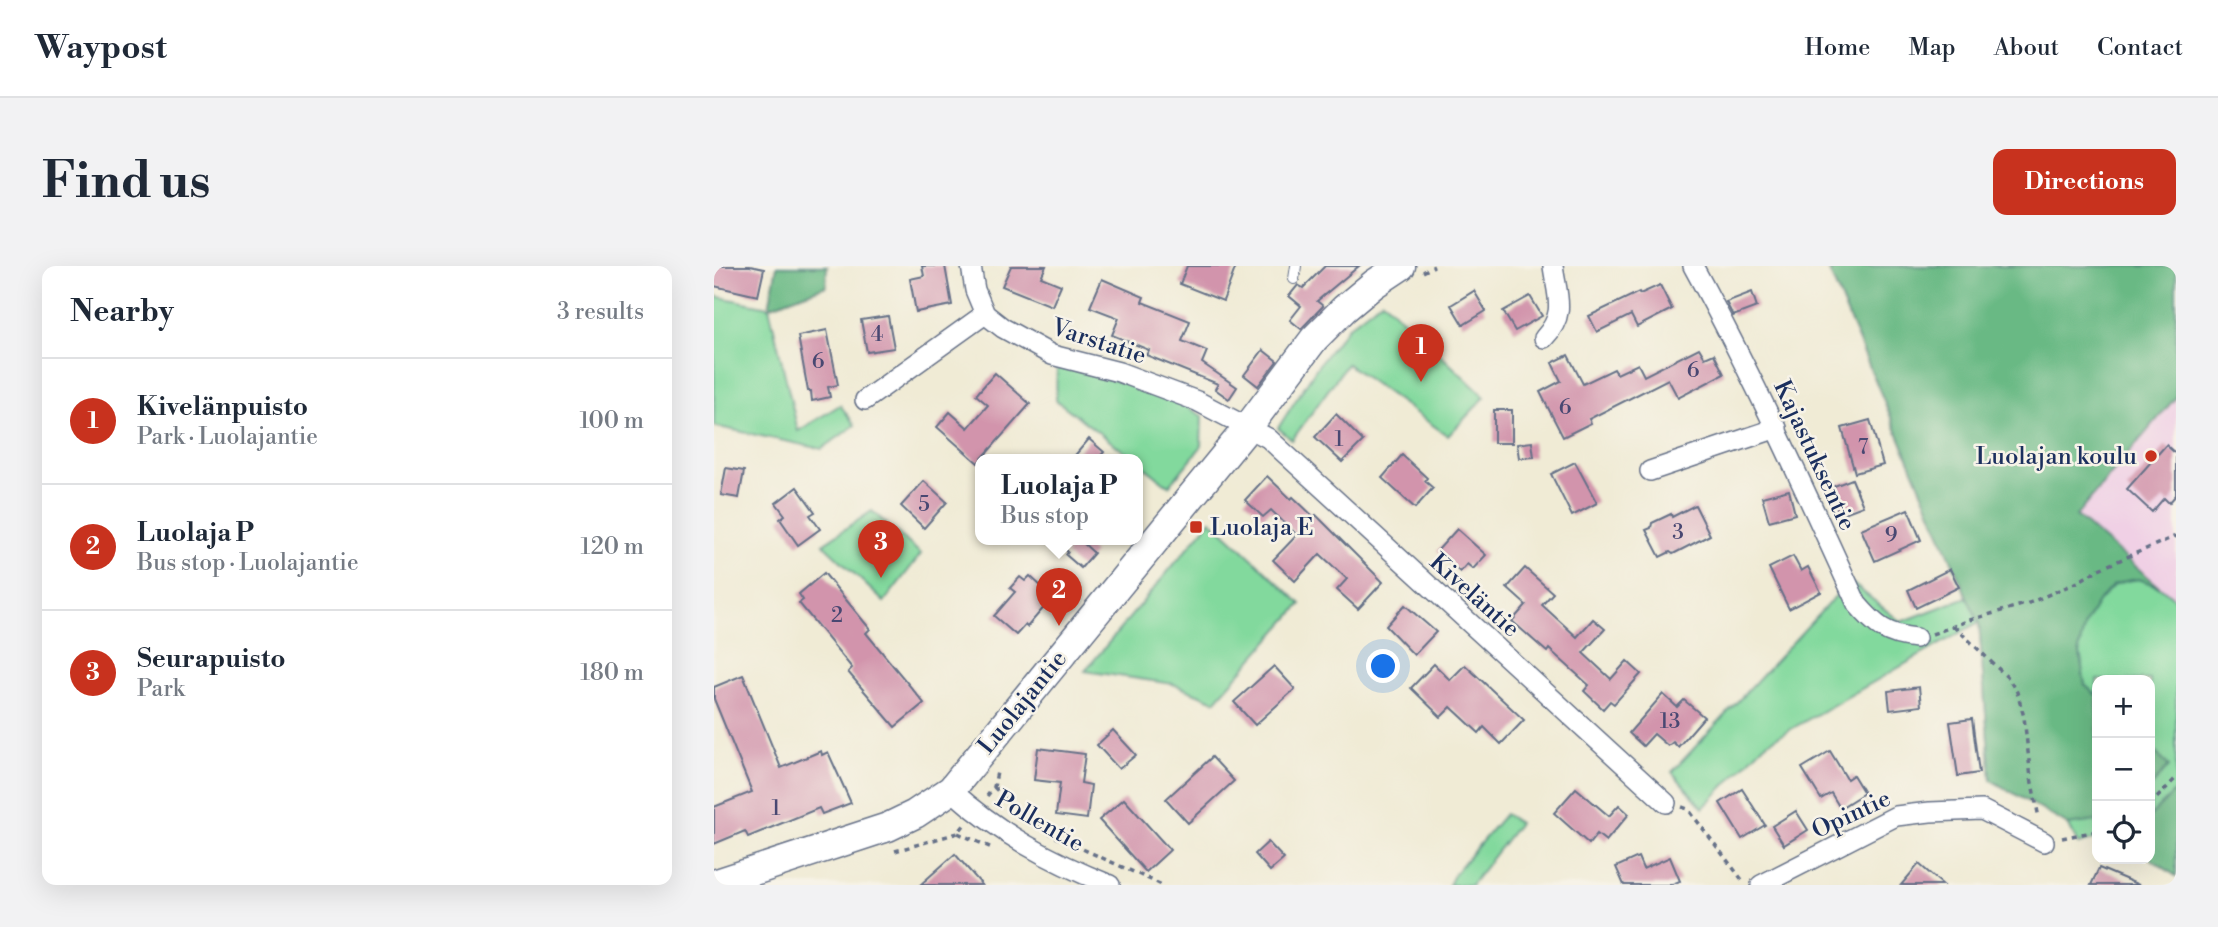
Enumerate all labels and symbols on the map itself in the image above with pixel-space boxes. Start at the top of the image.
street label: Varstatie [1047,312,1150,371]
house number: 4 [871,322,883,348]
pin: 1 [1398,324,1444,382]
house number: 6 [812,349,825,375]
house number: 6 [1687,358,1700,384]
street label: Kajastuksentie [1766,376,1862,535]
house number: 6 [1559,395,1572,421]
house number: 1 [1334,427,1344,453]
house number: 7 [1858,435,1869,461]
place label: Luolajan koulu [1975,442,2137,472]
marker: Luolajan koulu [2143,448,2159,464]
house number: 5 [918,492,930,518]
place label: Luolaja E [1210,513,1314,543]
marker: Luolaja E [1188,519,1204,535]
pin: 3 [858,520,904,578]
house number: 3 [1672,520,1684,546]
house number: 9 [1885,523,1897,549]
street label: Kiveläntie [1423,547,1526,644]
pin: 2 [1036,568,1082,626]
house number: 2 [831,603,843,629]
street label: Luolajantie [972,645,1074,761]
your location [1366,649,1400,683]
house number: 13 [1660,709,1680,735]
street label: Opintie [1807,784,1896,846]
street label: Pollentie [990,785,1089,859]
house number: 1 [771,796,781,822]

